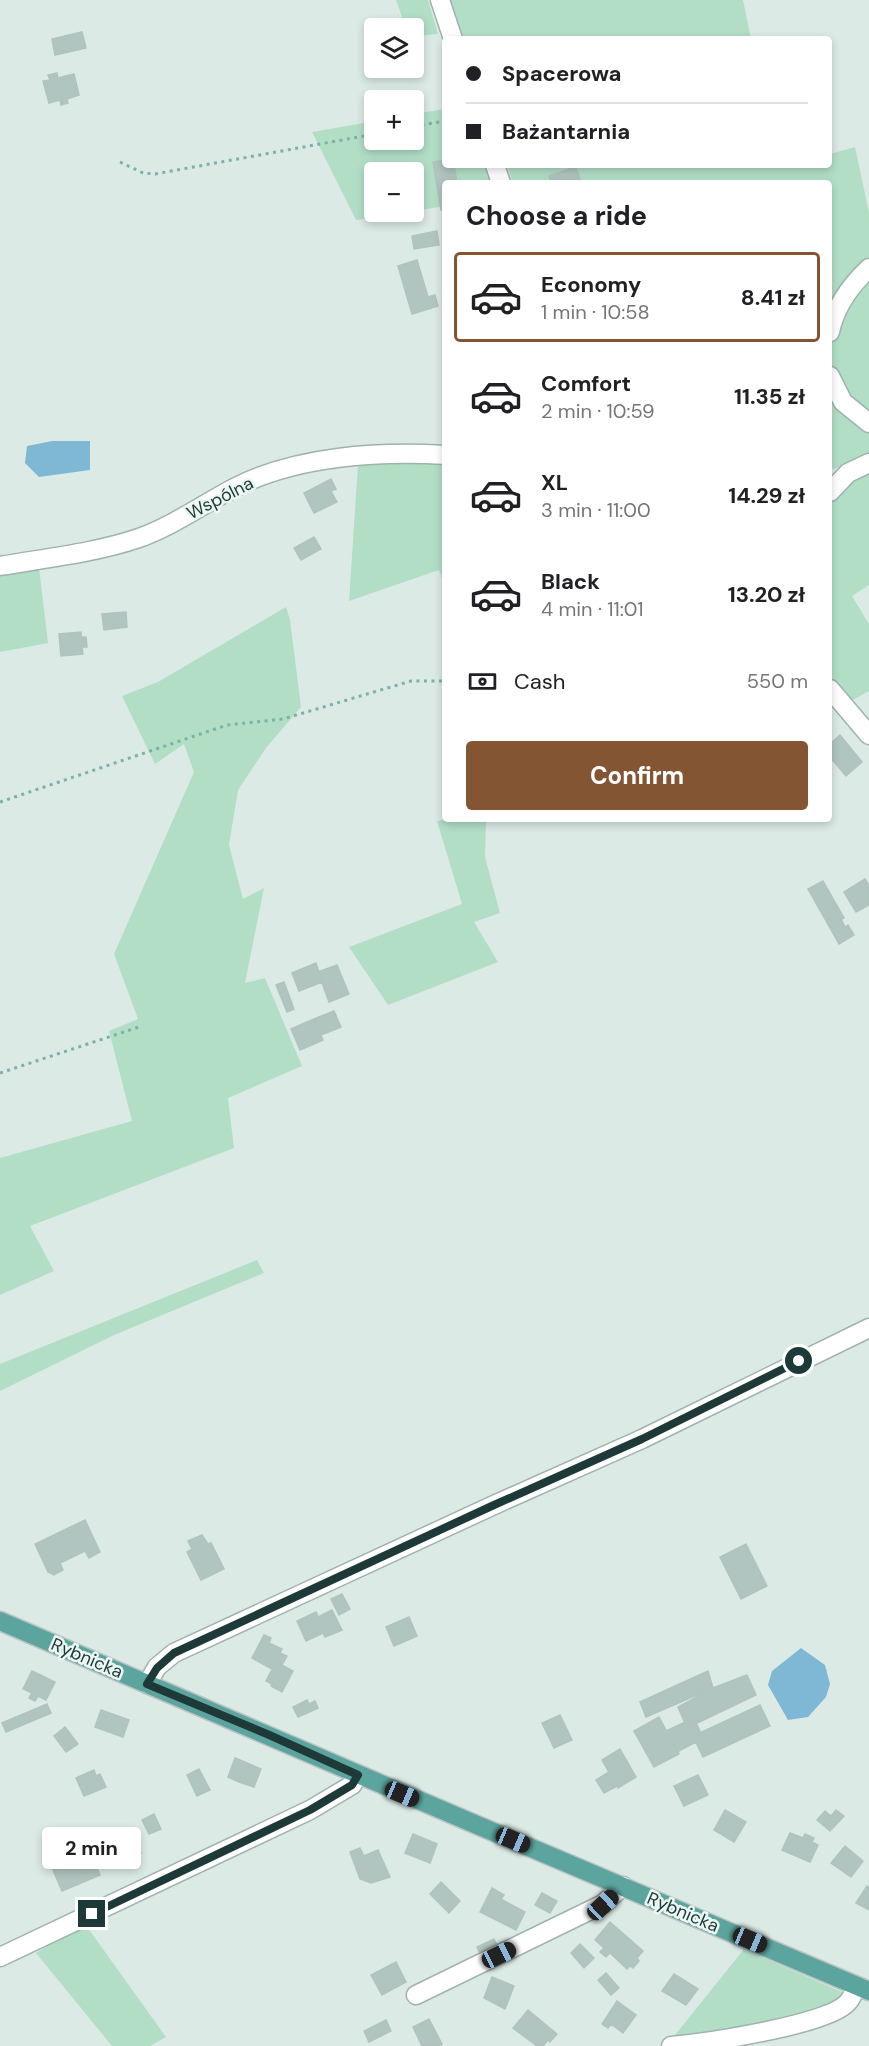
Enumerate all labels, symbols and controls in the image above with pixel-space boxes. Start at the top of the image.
map controls [364,18,424,222]
button: layers [364,18,424,78]
text: Spacerowa [502,59,621,88]
button: + [364,90,424,150]
text: Bażantarnia [502,117,630,146]
button: − [364,162,424,222]
text: Choose a ride [466,198,647,233]
icon: car [469,270,523,324]
text: Economy [541,270,641,299]
text: 8.41 zł [741,283,805,312]
text: 1 min · 10:58 [541,299,650,325]
icon: car [469,369,523,423]
text: Comfort [541,369,631,398]
text: 11.35 zł [734,382,805,411]
text: 2 min · 10:59 [541,398,655,424]
icon: car [469,468,523,522]
text: XL [541,468,568,497]
street label: Wspólna [183,471,257,525]
text: 14.29 zł [728,481,805,510]
text: 3 min · 11:00 [541,497,651,523]
icon: car [469,567,523,621]
text: Black [541,567,600,596]
text: 13.20 zł [728,580,805,609]
text: 4 min · 11:01 [541,596,644,622]
icon: cash [466,665,499,698]
text: Cash [514,667,565,696]
text: 550 m [747,668,808,694]
button: Confirm [466,741,808,810]
route start [785,1347,812,1374]
street label: Rybnicka [47,1632,127,1684]
car [382,1779,422,1809]
car [493,1825,533,1855]
callout: 2 min [42,1827,142,1869]
text: 2 min [65,1835,118,1861]
car [584,1886,622,1924]
street label: Rybnicka [643,1886,723,1938]
route end [78,1900,105,1927]
car [730,1925,770,1955]
car [479,1939,519,1971]

